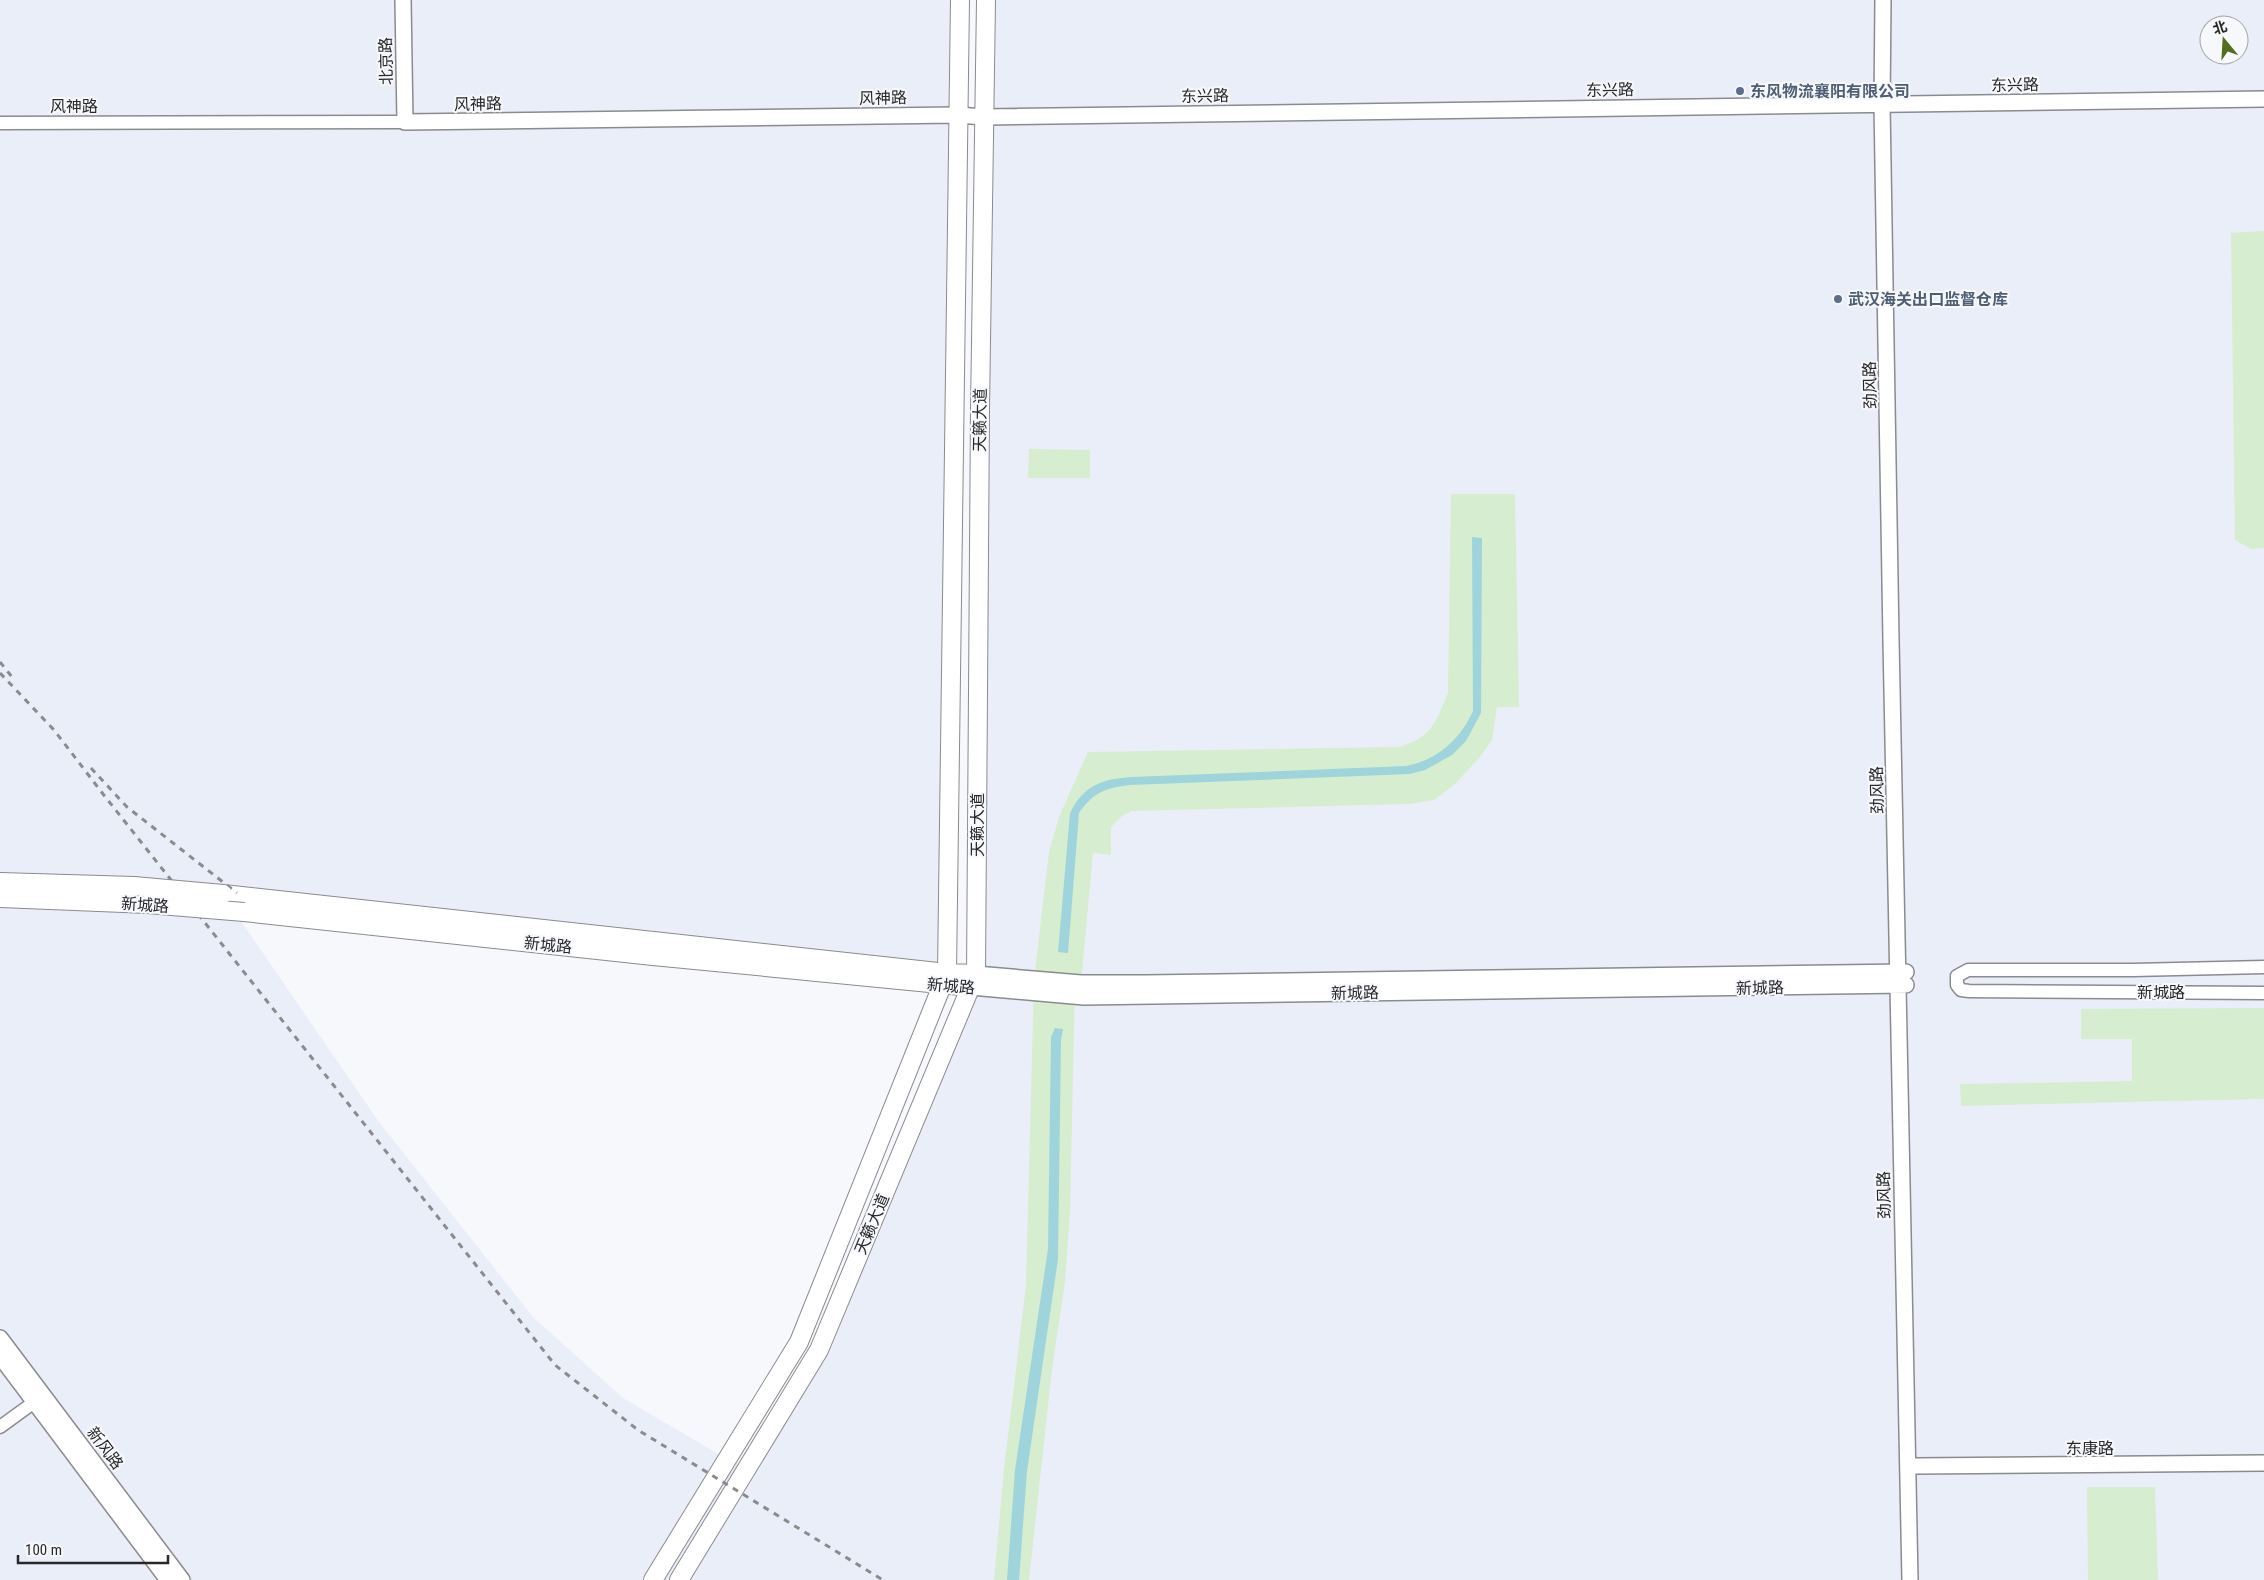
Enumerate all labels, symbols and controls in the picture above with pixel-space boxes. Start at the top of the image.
north arrow [2199,15,2249,65]
text: 北 [2211,18,2229,37]
street label: 北京路 [376,37,396,85]
street label: 东兴路 [1991,75,2039,95]
street label: 东兴路 [1586,80,1634,100]
place label: 东风物流襄阳有限公司 [1750,82,1910,101]
marker: 东风物流襄阳有限公司 [1734,85,1746,97]
street label: 东兴路 [1181,86,1229,106]
street label: 风神路 [859,88,907,108]
street label: 风神路 [454,94,502,114]
street label: 风神路 [50,97,98,116]
place label: 武汉海关出口监督仓库 [1848,290,2008,309]
marker: 武汉海关出口监督仓库 [1832,293,1844,305]
street label: 劲风路 [1860,361,1880,409]
street label: 天籁大道 [970,388,990,452]
street label: 劲风路 [1867,766,1887,814]
street label: 天籁大道 [968,793,987,857]
street label: 新城路 [120,894,170,916]
street label: 新城路 [523,933,573,957]
street label: 新城路 [926,974,976,998]
street label: 新城路 [1736,978,1784,998]
street label: 新城路 [1331,983,1379,1003]
street label: 新城路 [2137,983,2185,1002]
street label: 劲风路 [1874,1171,1894,1219]
street label: 天籁大道 [851,1191,893,1257]
street label: 新风路 [83,1423,127,1473]
street label: 东康路 [2066,1439,2114,1458]
scale bar [18,1532,168,1564]
text: 100 m [25,1541,62,1559]

